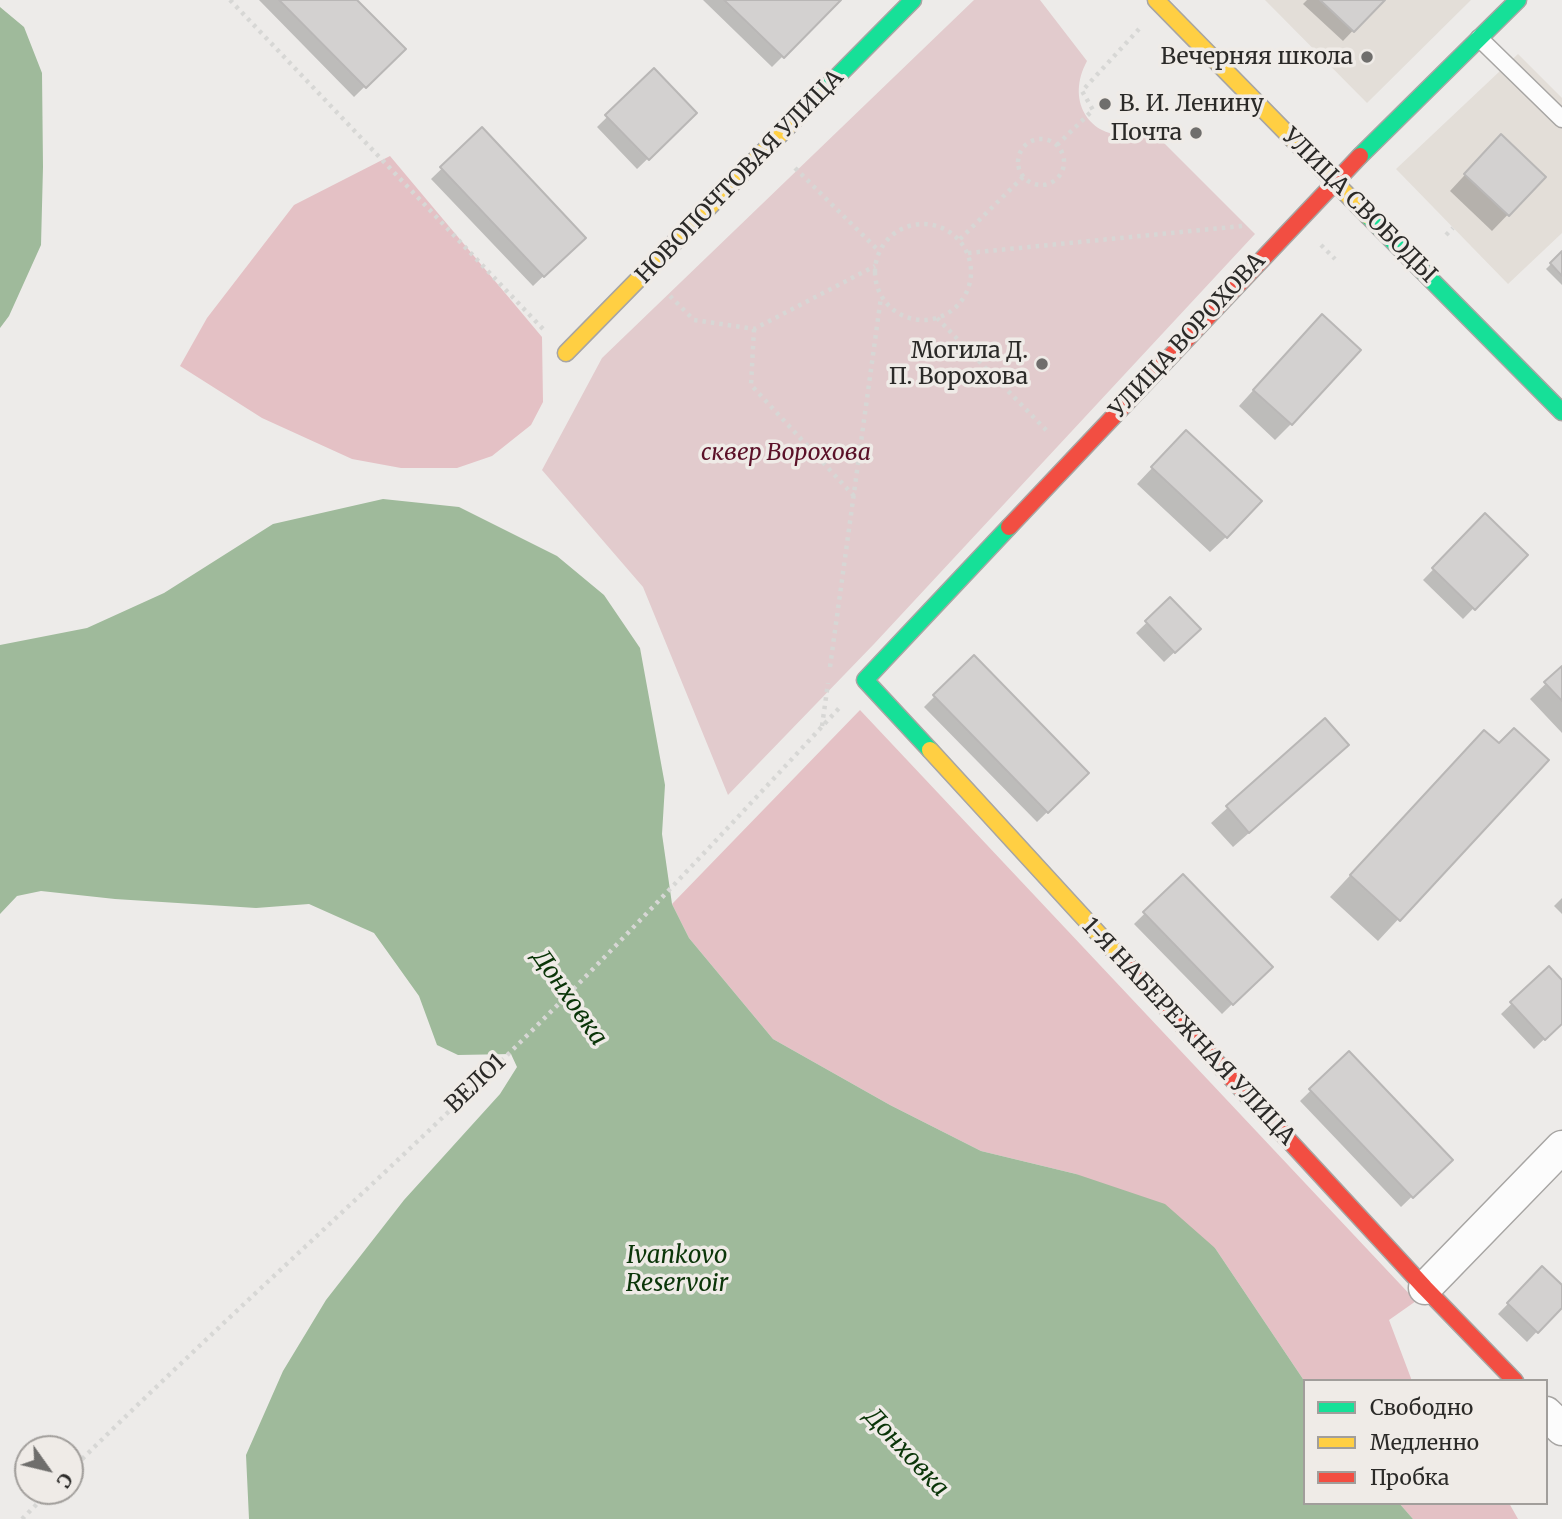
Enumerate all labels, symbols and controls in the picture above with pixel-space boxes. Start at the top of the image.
place label: Вечерняя школа [1160,43,1353,71]
marker: Вечерняя школа [1359,49,1375,65]
street label: НОВОПОЧТОВАЯ УЛИЦА [631,64,849,290]
place label: В. И. Ленину [1119,90,1264,118]
marker: В. И. Ленину [1097,96,1113,112]
place label: Почта [1111,119,1182,147]
street label: УЛИЦА СВОБОДЫ [1276,123,1442,289]
marker: Почта [1188,125,1204,141]
street label: УЛИЦА ВОРОХОВА [1104,248,1272,424]
place label: Могила Д. П. Ворохова [889,337,1028,391]
marker: Могила Д. П. Ворохова [1034,356,1050,372]
park label: сквер Ворохова [701,439,871,467]
street label: 1-Я НАБЕРЕЖНАЯ УЛИЦА [1076,913,1300,1151]
water label: Донховка [526,945,612,1051]
street label: ВЕЛО1 [440,1049,512,1119]
water label: Ivankovo Reservoir [626,1242,728,1298]
legend [1303,1379,1548,1505]
text: Свободно [1370,1394,1473,1421]
water label: Донховка [858,1403,954,1503]
text: Медленно [1370,1429,1479,1456]
north arrow [14,1435,84,1505]
text: Пробка [1370,1464,1449,1491]
text: С [51,1469,78,1493]

